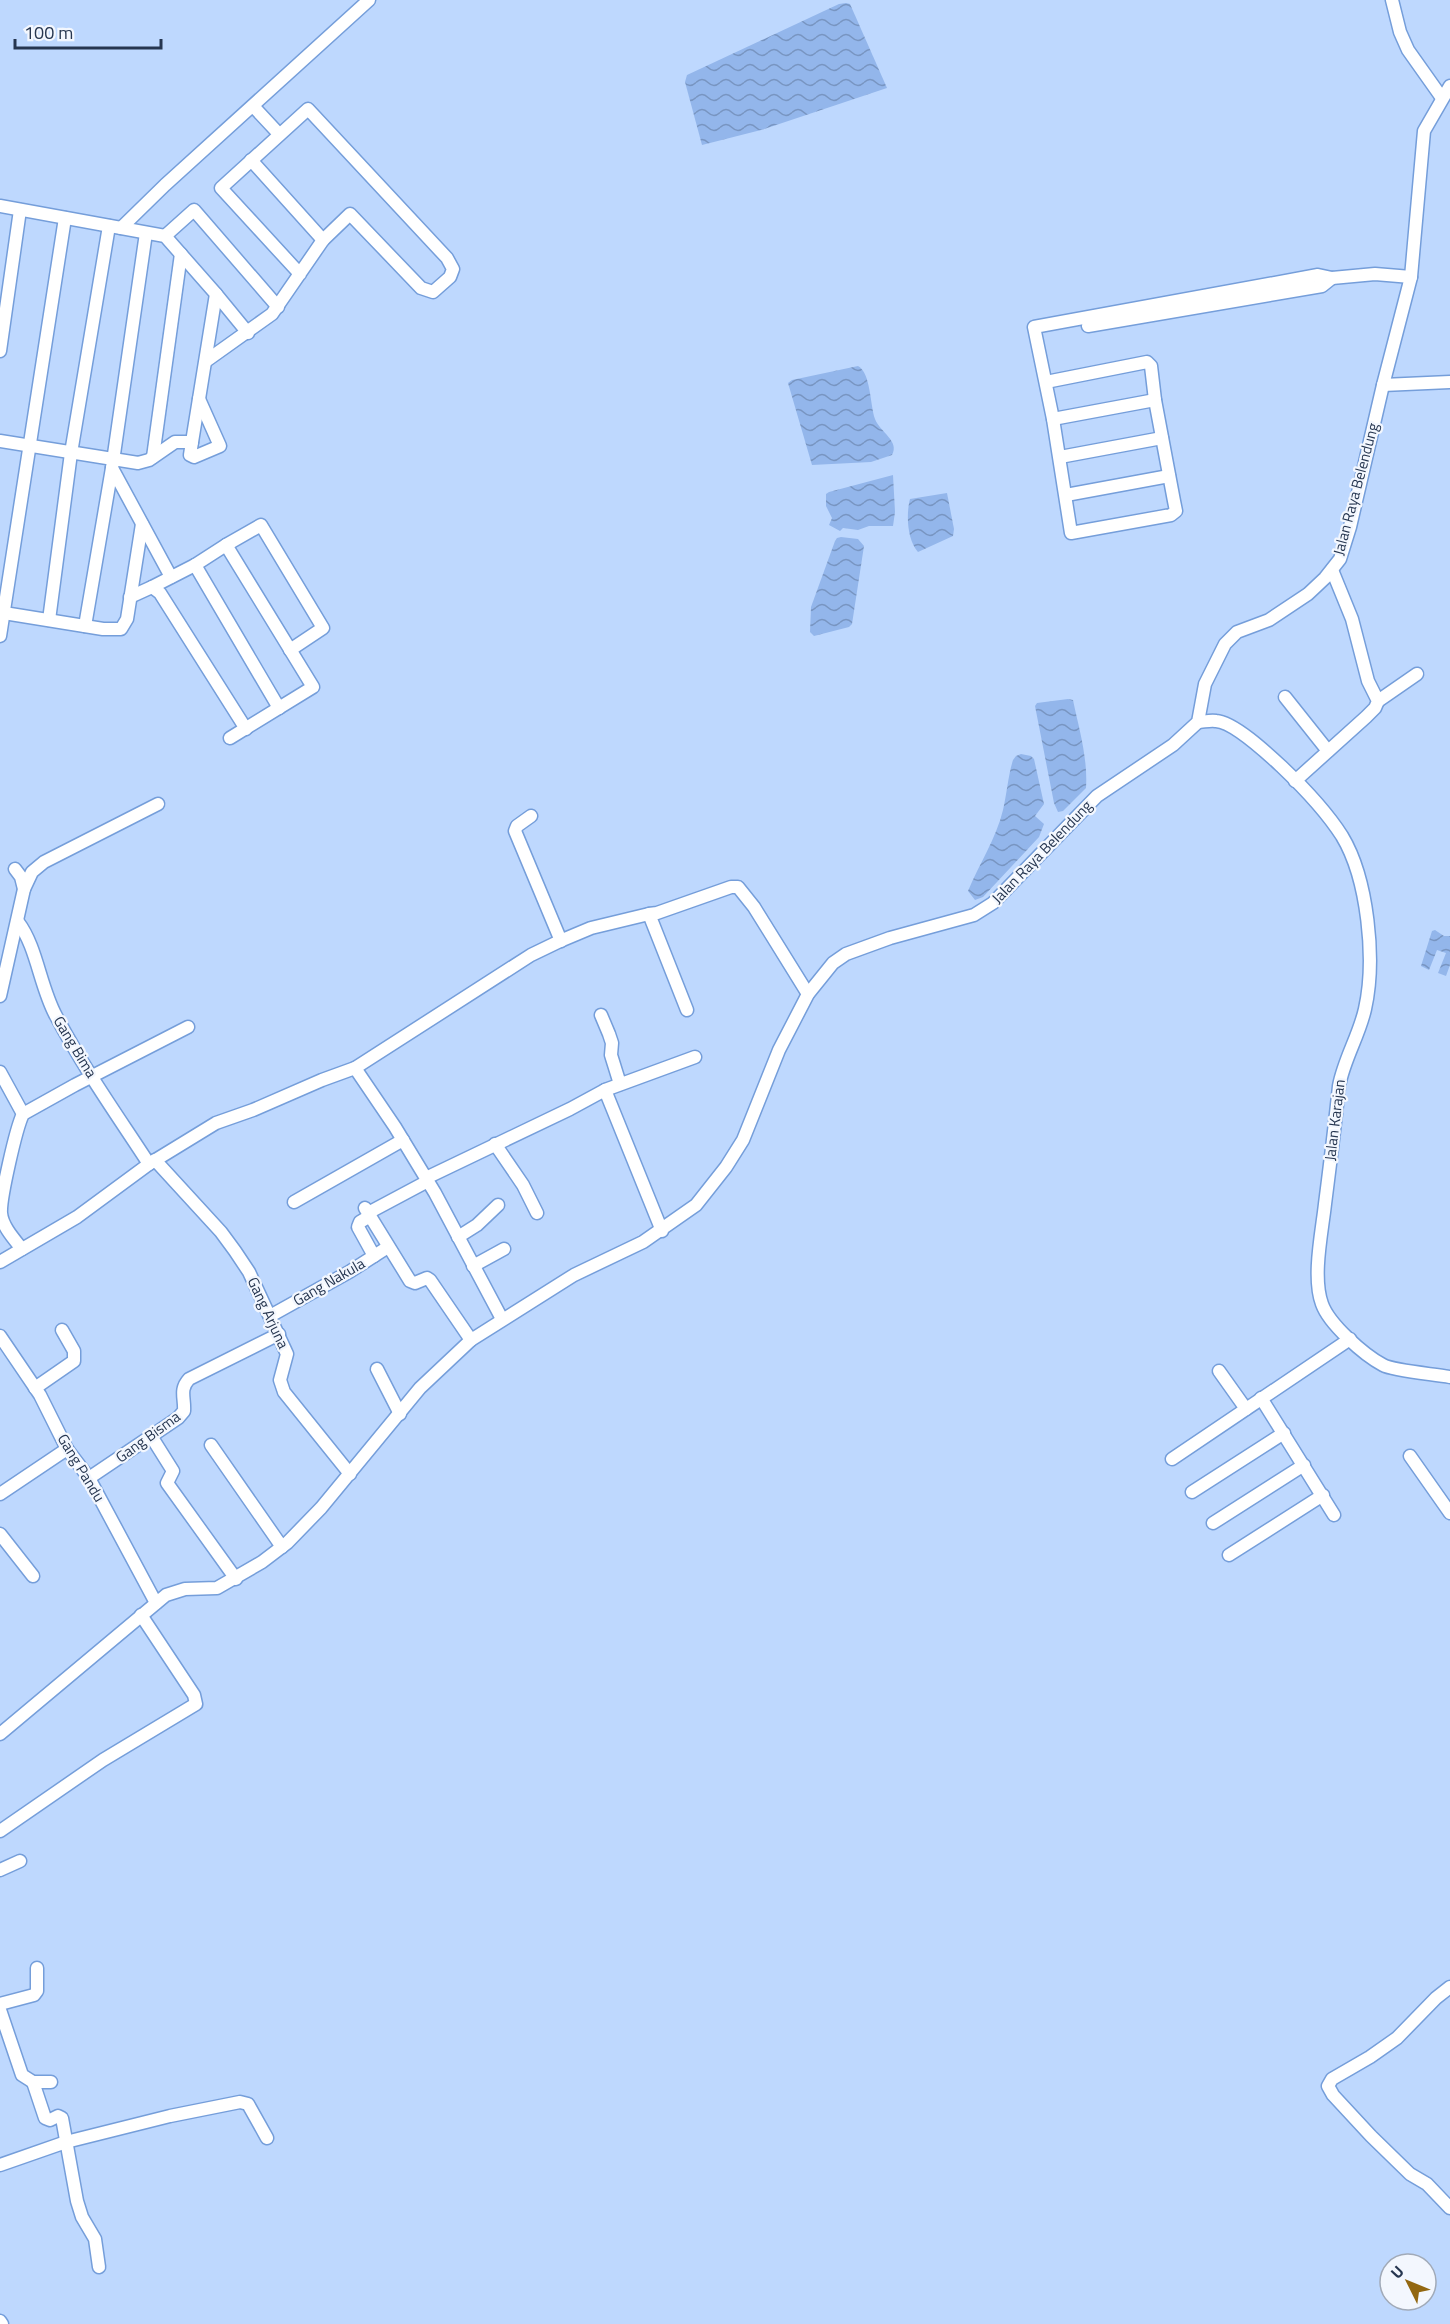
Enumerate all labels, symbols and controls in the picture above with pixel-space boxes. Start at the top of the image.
scale bar [15,12,160,50]
text: 100 m [24,19,73,46]
street label: Jalan Raya Belendung [1327,420,1384,558]
street label: Jalan Raya Belendung [986,794,1097,909]
street label: Gang Bima [48,1012,103,1082]
street label: Jalan Karajan [1318,1078,1351,1162]
street label: Gang Nakula [289,1251,369,1311]
street label: Gang Arjuna [242,1273,295,1353]
street label: Gang Bisma [110,1405,185,1468]
street label: Gang Pandu [52,1429,111,1506]
north arrow [1378,2252,1438,2312]
text: U [1385,2260,1409,2284]

